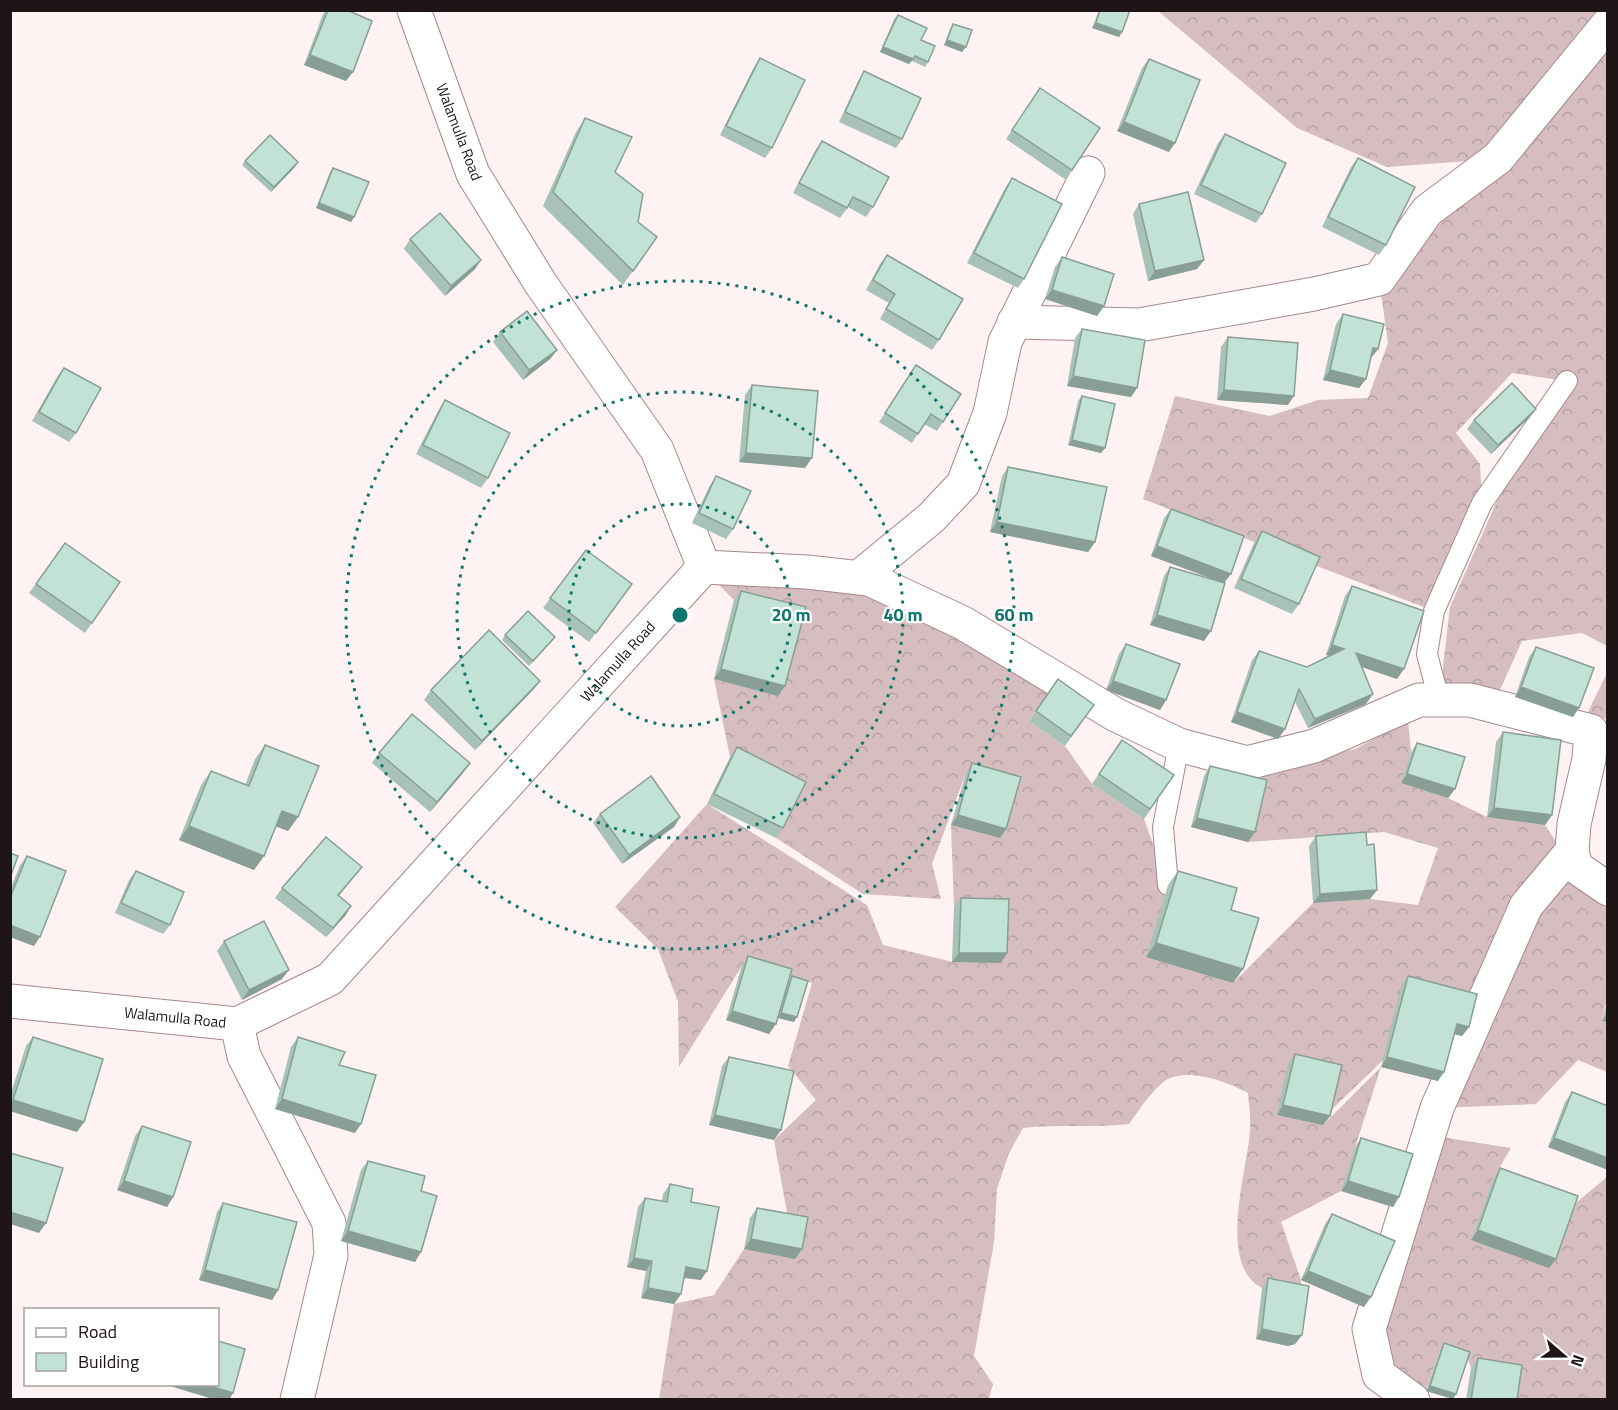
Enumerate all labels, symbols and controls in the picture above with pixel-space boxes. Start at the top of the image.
street label: Walamulla Road [430,80,489,184]
text: 20 m [771,601,811,628]
text: 40 m [883,601,923,628]
text: 60 m [994,601,1034,628]
centre of rings [670,605,690,625]
street label: Walamulla Road [575,616,661,707]
street label: Walamulla Road [123,1001,227,1034]
legend [24,1308,219,1386]
text: Road [78,1318,117,1345]
north arrow [1534,1326,1594,1386]
text: Building [78,1348,139,1375]
text: N [1565,1352,1591,1370]

